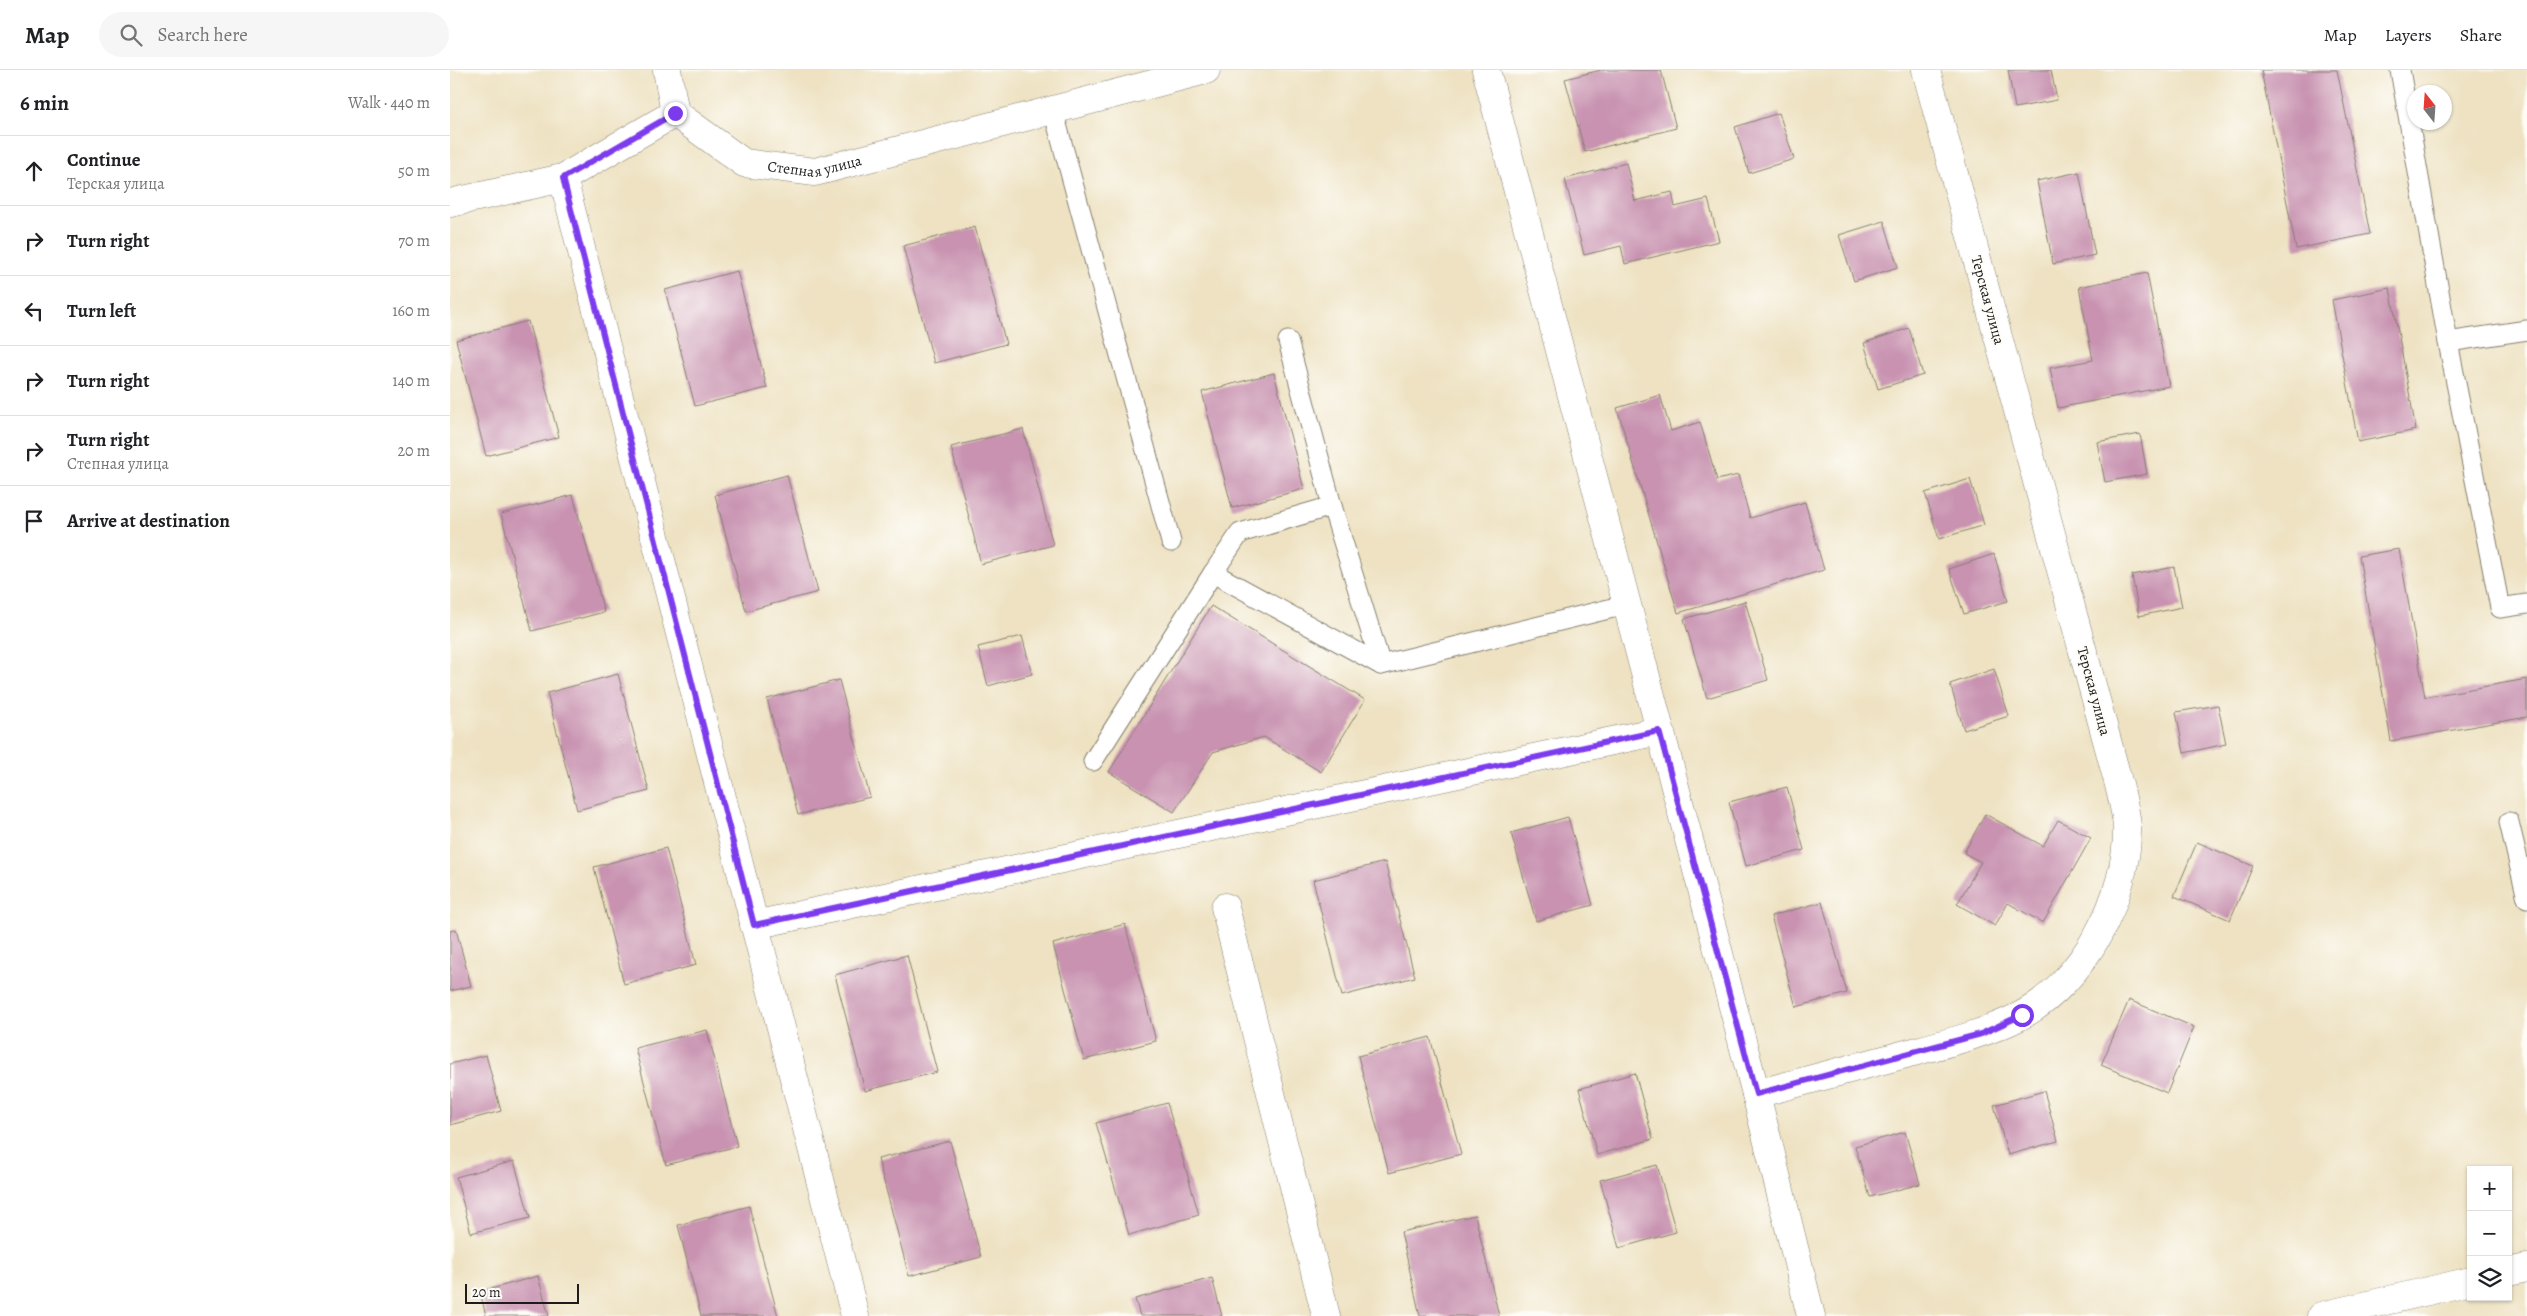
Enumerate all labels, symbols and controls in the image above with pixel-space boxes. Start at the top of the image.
search box [99,12,449,57]
text: Map [25,19,69,51]
icon: search [117,21,145,49]
text: Search here [157,22,248,48]
text: Map [2324,23,2357,47]
text: Layers [2385,23,2432,47]
text: Share [2460,23,2502,47]
north arrow [2407,85,2452,130]
text: 6 min [20,89,69,117]
text: Walk · 440 m [348,92,430,114]
route end [664,102,687,125]
text: Continue [67,147,141,173]
street label: Степная улица [766,150,864,182]
icon: ahead [20,157,48,185]
text: 50 m [398,160,430,182]
text: Терская улица [67,173,165,195]
icon: right [20,227,48,255]
text: Turn right [67,228,149,254]
text: 70 m [398,230,430,252]
street label: Терская улица [1967,253,2010,347]
icon: left [20,297,48,325]
text: Turn left [67,298,136,324]
text: 160 m [392,300,430,322]
icon: right [20,367,48,395]
text: Turn right [67,368,149,394]
text: 140 m [392,370,430,392]
text: Turn right [67,427,149,453]
icon: right [20,437,48,465]
text: 20 m [397,440,430,462]
text: Степная улица [67,453,169,475]
icon: arrive [20,507,48,535]
text: Arrive at destination [67,508,230,534]
street label: Терская улица [2073,644,2116,738]
route start [2011,1004,2034,1027]
map controls [2467,1166,2512,1301]
button: + [2467,1166,2512,1211]
button: − [2467,1211,2512,1256]
button: layers [2467,1256,2512,1301]
scale bar [465,1281,579,1304]
text: 20 m [472,1283,501,1302]

